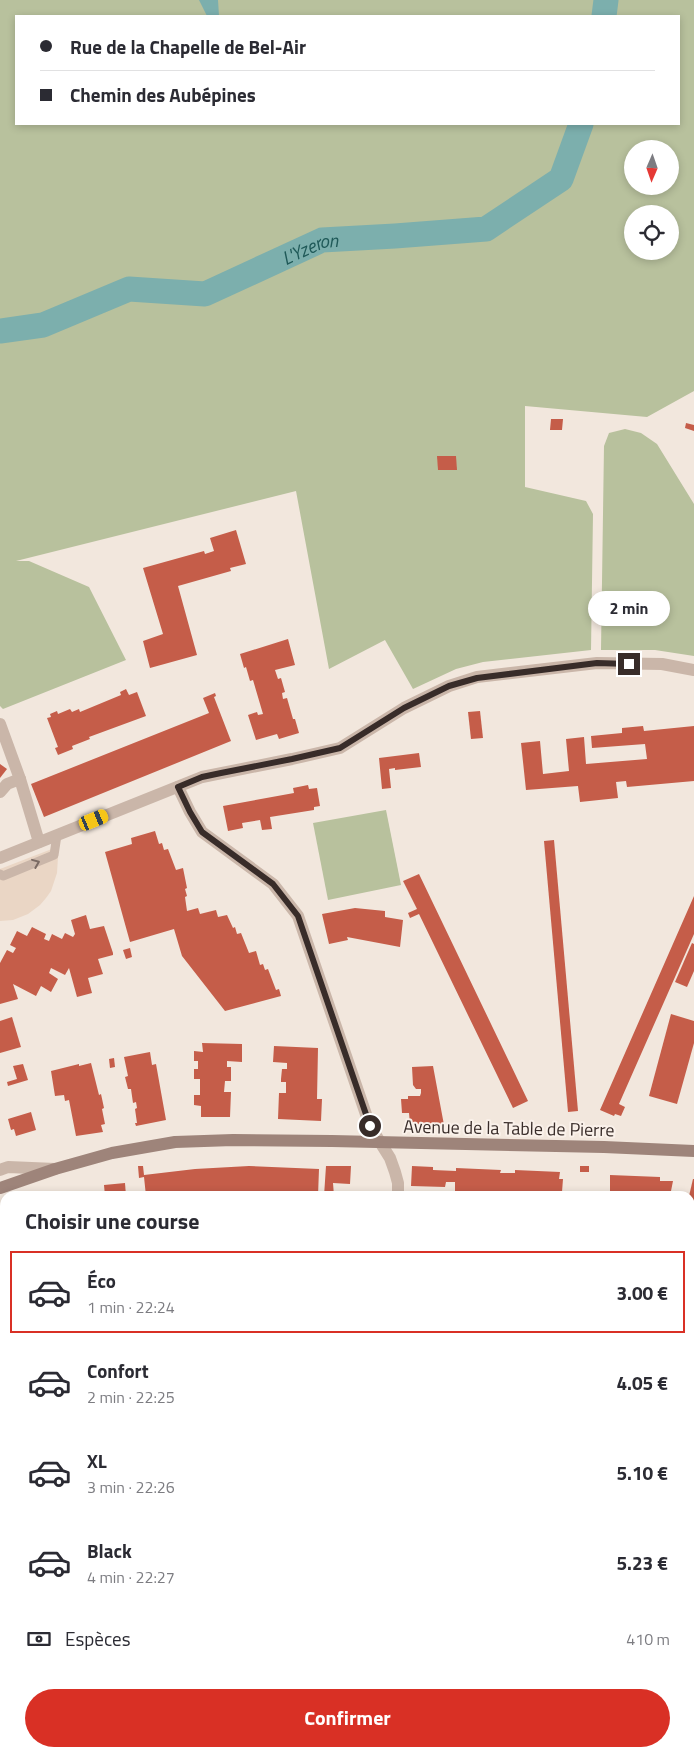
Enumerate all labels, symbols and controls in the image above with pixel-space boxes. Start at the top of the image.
text: Rue de la Chapelle de Bel-Air [70,32,306,61]
text: Chemin des Aubépines [70,80,256,109]
north arrow [624,140,679,195]
map controls [624,140,679,260]
button: locate [624,205,679,260]
water label: L'Yzeron [276,225,339,271]
callout: 2 min [588,592,670,626]
text: 2 min [610,596,648,620]
route end [618,653,640,675]
car [77,807,110,833]
one-way arrow [31,858,40,869]
street label: Avenue de la Table de Pierre [403,1113,615,1143]
route start [359,1115,381,1137]
text: Choisir une course [25,1204,199,1238]
text: Éco [87,1266,116,1295]
icon: car [27,1270,72,1315]
text: 3.00 € [616,1278,668,1307]
text: 1 min · 22:24 [87,1295,175,1319]
text: Confort [87,1356,149,1385]
icon: car [27,1360,72,1405]
text: 4.05 € [616,1368,668,1397]
text: 2 min · 22:25 [87,1385,175,1409]
text: XL [87,1446,107,1475]
icon: car [27,1450,72,1495]
text: 5.10 € [616,1458,668,1487]
text: 3 min · 22:26 [87,1475,175,1499]
text: Black [87,1536,132,1565]
icon: car [27,1540,72,1585]
text: 5.23 € [616,1548,668,1577]
text: 4 min · 22:27 [87,1565,175,1589]
text: Espèces [65,1624,131,1653]
icon: cash [25,1625,53,1653]
text: 410 m [626,1627,670,1651]
button: Confirmer [25,1689,670,1747]

